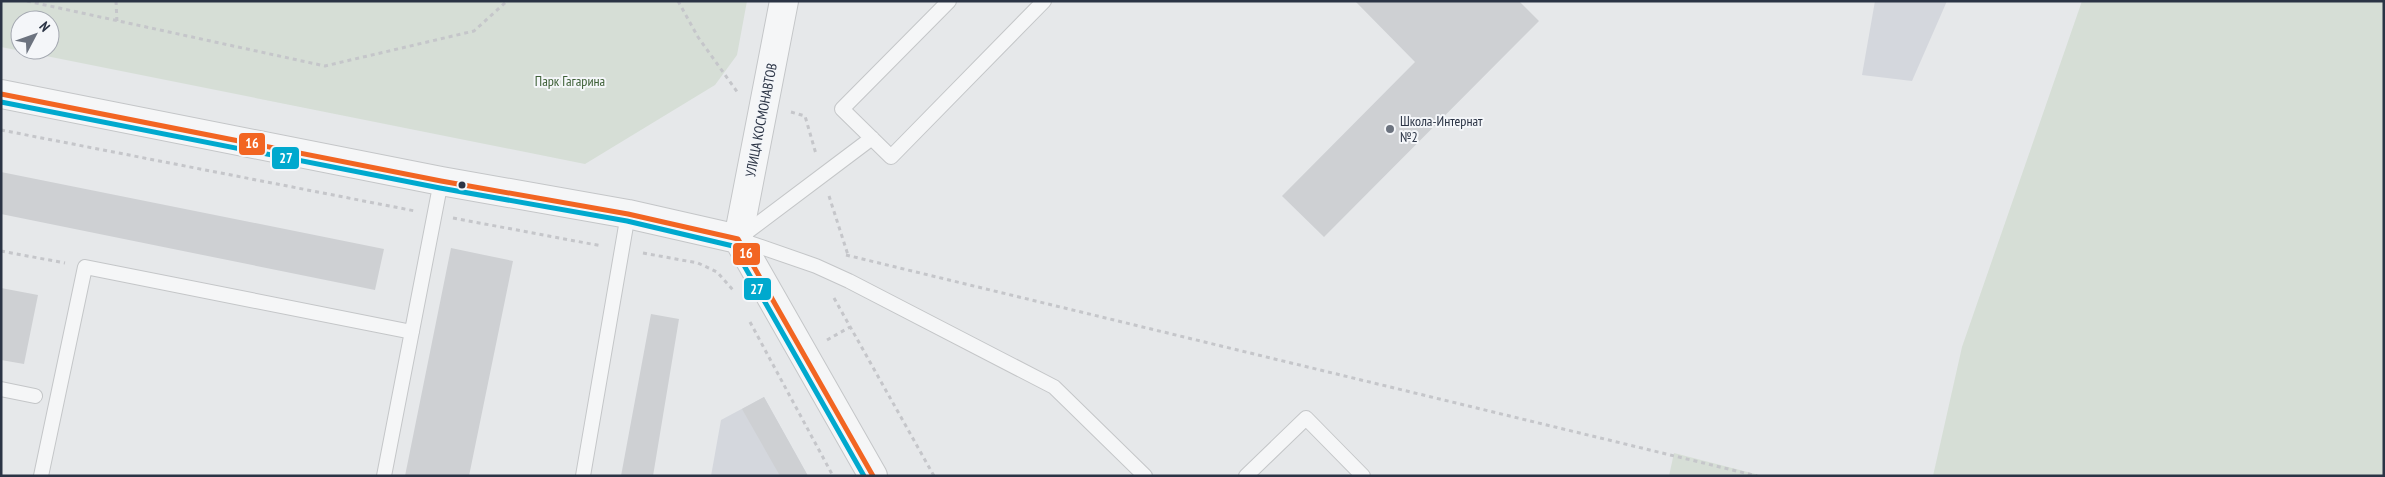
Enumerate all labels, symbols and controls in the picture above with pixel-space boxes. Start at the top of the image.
north arrow [10,10,60,60]
text: N [36,18,54,35]
street label: УЛИЦА КОСМОНАВТОВ [741,62,781,178]
park label: Парк Гагарина [535,72,605,90]
place label: Школа-Интернат №2 [1400,112,1483,146]
marker: Школа-Интернат №2 [1384,123,1396,135]
line badge: 16 [238,132,266,156]
text: 16 [245,134,259,152]
line badge: 27 [271,146,300,170]
text: 27 [279,149,293,167]
unlabelled marker [457,180,467,190]
line badge: 16 [732,242,761,266]
text: 16 [739,244,753,262]
line badge: 27 [743,277,772,301]
text: 27 [750,280,764,298]

